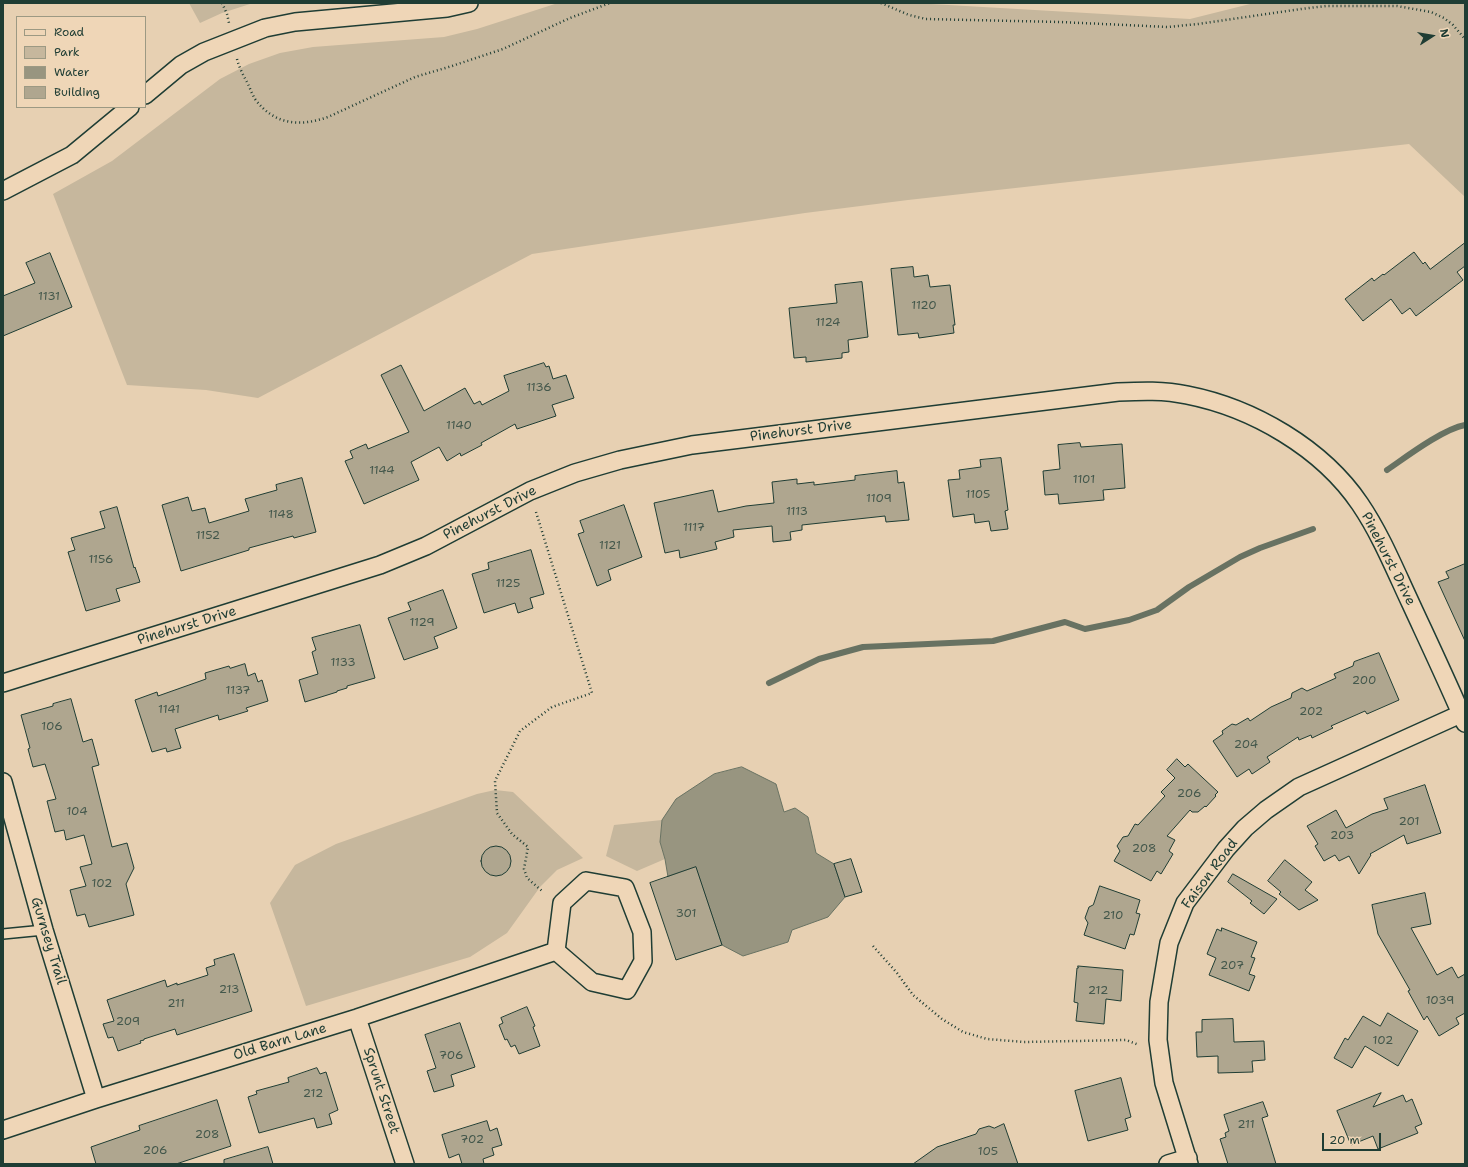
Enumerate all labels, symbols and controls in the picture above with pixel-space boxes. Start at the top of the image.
legend [16,16,146,108]
north arrow [1412,16,1452,56]
text: Road [54,24,84,40]
text: N [1436,28,1452,39]
text: Park [54,44,80,60]
text: Water [54,64,89,80]
text: Building [54,84,100,100]
house number: 1131 [38,290,60,304]
house number: 1120 [911,299,937,313]
house number: 1124 [815,316,841,330]
house number: 1136 [526,381,552,395]
street label: Pinehurst Drive [749,416,853,446]
house number: 1140 [446,419,472,433]
house number: 1144 [369,464,395,478]
house number: 1101 [1073,473,1095,487]
street label: Pinehurst Drive [440,482,540,544]
house number: 1105 [966,488,990,502]
house number: 1109 [866,492,892,506]
house number: 1113 [786,505,808,519]
house number: 1148 [268,508,294,522]
street label: Pinehurst Drive [1357,509,1419,609]
house number: 1117 [683,521,705,535]
house number: 1152 [196,529,220,543]
house number: 1121 [599,539,621,553]
house number: 1156 [89,553,113,567]
house number: 1125 [496,577,520,591]
street label: Pinehurst Drive [136,603,238,649]
house number: 1129 [409,616,435,630]
house number: 1133 [330,656,356,670]
house number: 200 [1352,674,1376,688]
house number: 1137 [226,684,250,698]
house number: 1141 [158,703,180,717]
house number: 202 [1299,705,1323,719]
house number: 106 [41,720,63,734]
house number: 204 [1234,738,1258,752]
house number: 206 [1177,787,1201,801]
house number: 104 [66,805,88,819]
house number: 201 [1398,815,1420,829]
house number: 203 [1330,829,1354,843]
street label: Faison Road [1178,836,1242,912]
house number: 208 [1132,842,1156,856]
house number: 102 [92,877,112,891]
street label: Gurnsey Trail [27,895,69,987]
house number: 301 [675,907,697,921]
house number: 210 [1103,909,1123,923]
house number: 207 [1220,959,1244,973]
house number: 213 [219,983,239,997]
house number: 212 [1088,984,1108,998]
house number: 1039 [1426,994,1454,1008]
house number: 211 [167,997,185,1011]
house number: 209 [116,1015,140,1029]
street label: Old Barn Lane [231,1020,329,1064]
house number: 102 [1373,1034,1393,1048]
street label: Sprunt Street [359,1046,403,1136]
house number: 706 [439,1049,463,1063]
house number: 212 [303,1087,323,1101]
house number: 211 [1237,1118,1255,1132]
scale bar [1324,1125,1383,1151]
house number: 208 [195,1128,219,1142]
text: 20 m [1329,1132,1360,1148]
house number: 702 [460,1133,484,1147]
house number: 206 [143,1144,167,1158]
house number: 105 [978,1145,998,1159]

